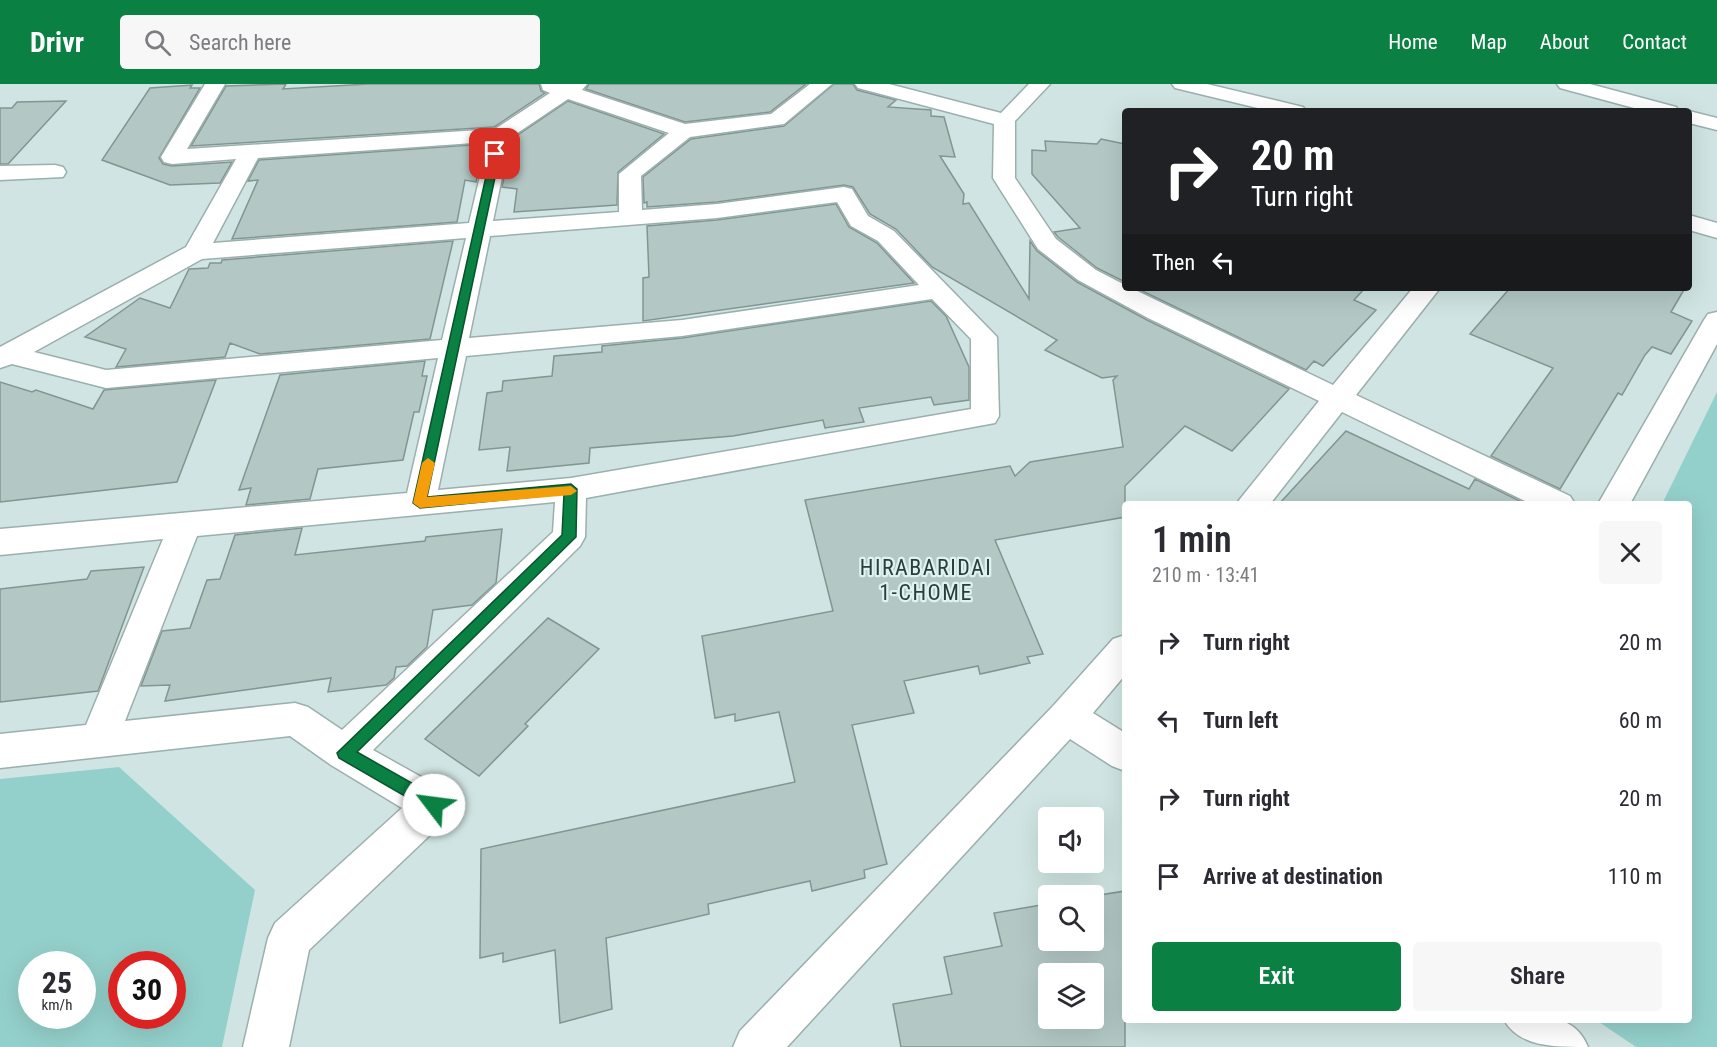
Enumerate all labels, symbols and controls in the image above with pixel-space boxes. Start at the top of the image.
search box [120,15,540,69]
text: Drivr [30,26,84,59]
icon: search [141,26,174,59]
text: Search here [189,30,291,55]
text: Home [1388,30,1438,54]
text: Map [1471,30,1507,54]
text: About [1540,30,1589,54]
text: Contact [1622,30,1687,54]
pin [469,128,520,179]
text: 20 m [1251,131,1334,180]
icon: right [1152,132,1230,210]
icon: arrive [478,137,511,170]
text: Turn right [1251,181,1353,213]
icon: left [1207,246,1240,279]
text: Then [1152,250,1195,275]
text: 1 min [1152,519,1232,561]
button: close [1599,521,1662,584]
district label: HIRABARIDAI 1-CHOME [860,555,992,605]
text: 210 m · 13:41 [1152,563,1259,587]
icon: right [1152,626,1185,659]
text: Turn right [1203,630,1290,655]
text: 20 m [1619,630,1662,655]
icon: left [1152,704,1185,737]
text: Turn left [1203,708,1278,733]
text: 60 m [1619,708,1662,733]
position arrow [402,773,466,837]
icon: right [1152,782,1185,815]
text: Turn right [1203,786,1290,811]
text: 20 m [1619,786,1662,811]
map controls [1038,807,1104,1029]
button: sound [1038,807,1104,873]
icon: arrive [1152,860,1185,893]
text: Arrive at destination [1203,864,1383,889]
text: 110 m [1608,864,1662,889]
button: search [1038,885,1104,951]
button: Exit [1152,942,1401,1011]
button: Share [1413,942,1662,1011]
speed limit sign: 30 [108,951,186,1029]
button: layers [1038,963,1104,1029]
text: 25 [42,965,72,1000]
text: km/h [42,996,72,1014]

